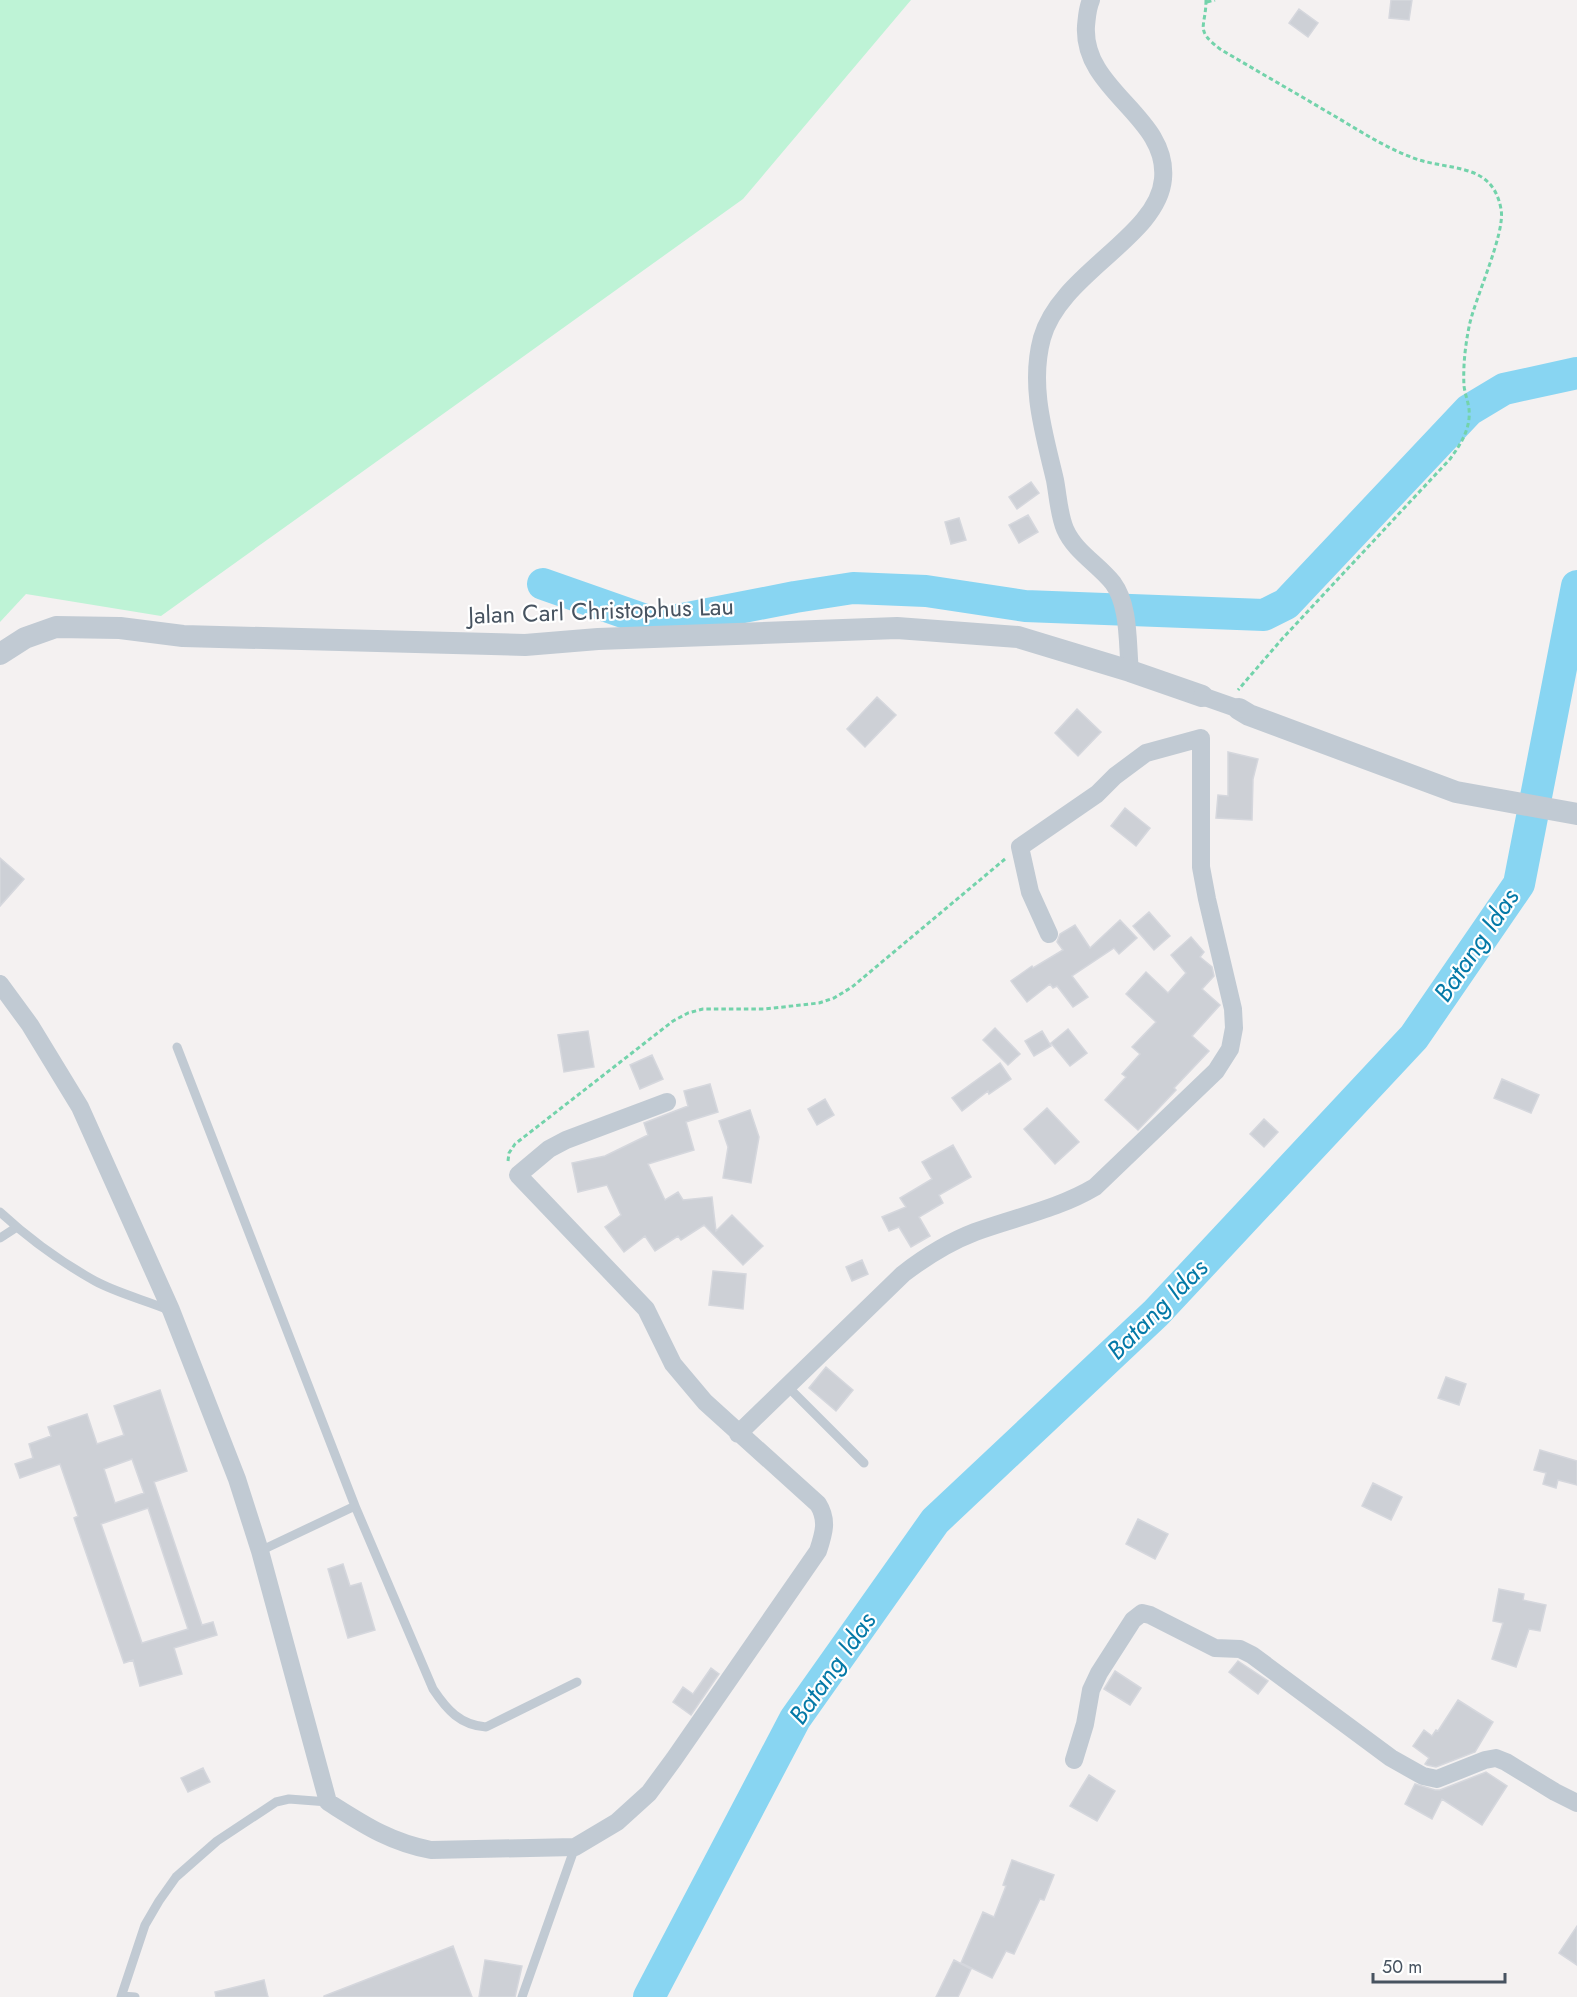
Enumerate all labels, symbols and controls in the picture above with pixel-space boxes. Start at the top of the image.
street label: Jalan Carl Christophus Lau [465,588,734,633]
water label: Batang Idas [1424,880,1528,1009]
water label: Batang Idas [1098,1249,1217,1368]
water label: Batang Idas [779,1603,885,1732]
scale bar [1373,1946,1505,1984]
text: 50 m [1382,1954,1422,1980]

